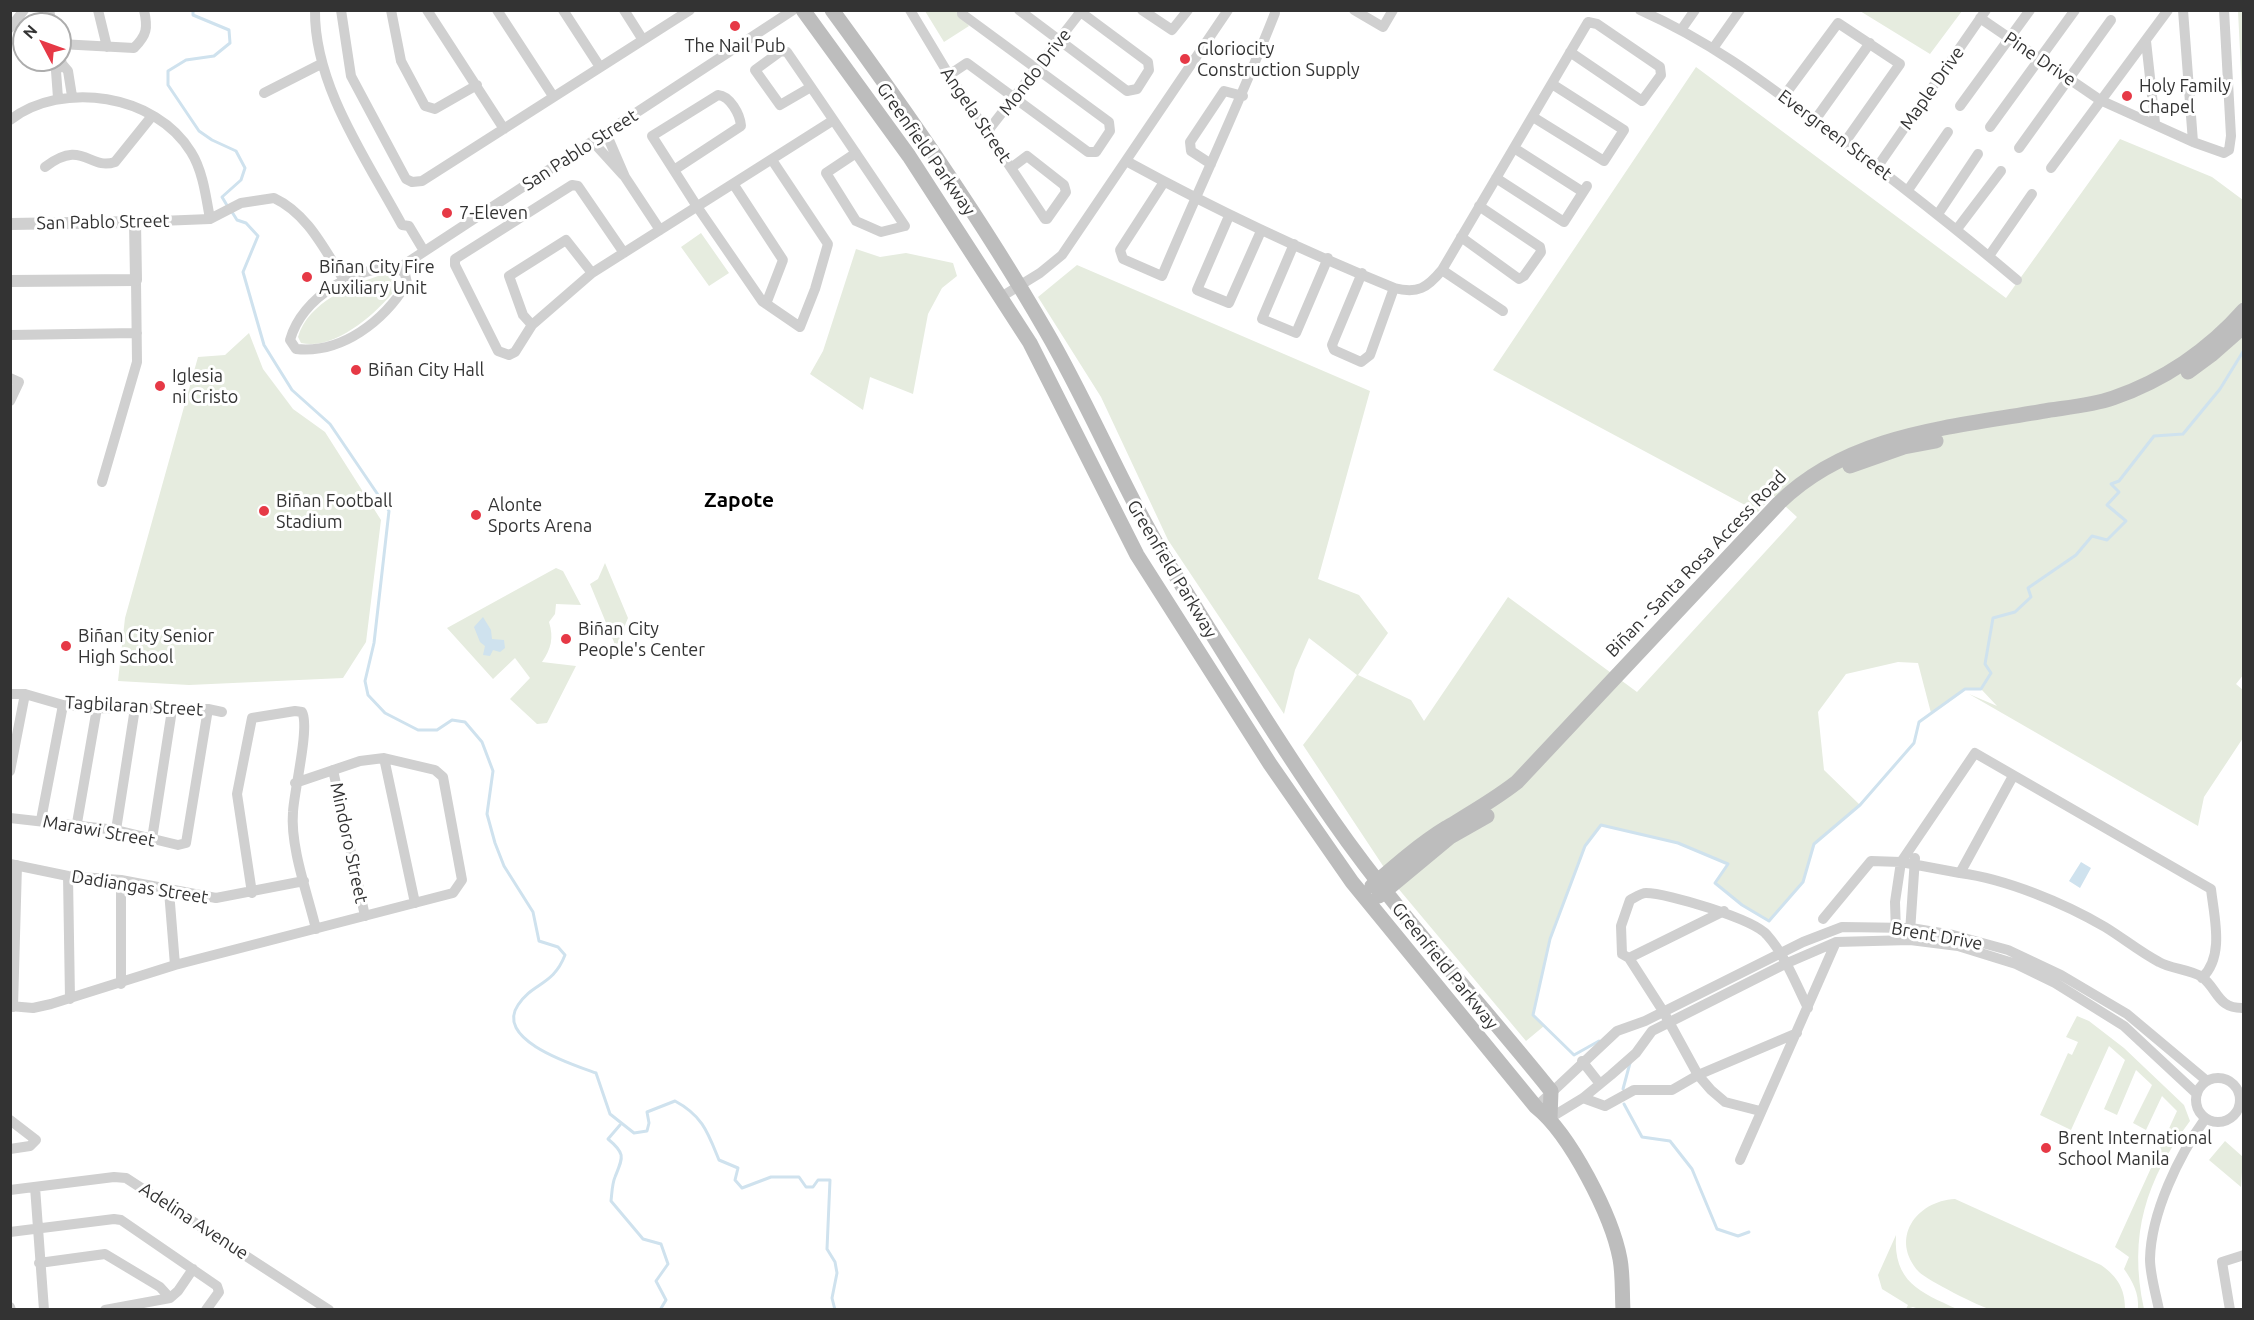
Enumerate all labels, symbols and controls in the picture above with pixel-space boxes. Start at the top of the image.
north arrow [12,12,72,72]
marker: The Nail Pub [728,19,742,33]
text: N [19,21,41,42]
street label: Mondo Drive [994,24,1076,120]
street label: Pine Drive [2000,27,2080,91]
place label: The Nail Pub [684,35,786,57]
place label: Gloriocity Construction Supply [1197,38,1360,80]
street label: Maple Drive [1895,42,1969,134]
marker: Gloriocity Construction Supply [1178,52,1192,66]
street label: Angela Street [936,63,1016,167]
place label: Holy Family Chapel [2139,75,2231,118]
street label: Greenfield Parkway [872,78,980,220]
street label: Evergreen Street [1774,85,1896,185]
marker: Holy Family Chapel [2120,89,2134,103]
street label: San Pablo Street [518,105,642,195]
place label: 7-Eleven [459,202,528,224]
marker: 7-Eleven [440,206,454,220]
street label: San Pablo Street [36,210,170,234]
place label: Biñan City Fire Auxiliary Unit [319,256,435,298]
marker: Biñan City Fire Auxiliary Unit [300,270,314,284]
place label: Biñan City Hall [368,359,484,381]
marker: Biñan City Hall [349,363,363,377]
place label: Iglesia ni Cristo [172,365,238,407]
marker: Iglesia ni Cristo [153,379,167,393]
street label: Biñan - Santa Rosa Access Road [1601,466,1791,662]
district label: Zapote [704,487,774,513]
place label: Biñan Football Stadium [276,490,393,532]
place label: Alonte Sports Arena [488,494,592,536]
street label: Greenfield Parkway [1122,496,1222,642]
marker: Biñan Football Stadium [257,504,271,518]
marker: Alonte Sports Arena [469,508,483,522]
place label: Biñan City People's Center [578,618,705,660]
place label: Biñan City Senior High School [78,625,214,668]
marker: Biñan City People's Center [559,632,573,646]
marker: Biñan City Senior High School [59,639,73,653]
street label: Tagbilaran Street [64,692,204,720]
street label: Mindoro Street [326,781,372,905]
street label: Marawi Street [41,810,157,852]
street label: Dadiangas Street [70,866,210,908]
street label: Greenfield Parkway [1387,898,1503,1034]
street label: Brent Drive [1890,917,1984,955]
place label: Brent International School Manila [2058,1127,2212,1170]
marker: Brent International School Manila [2039,1141,2053,1155]
street label: Adelina Avenue [135,1178,253,1264]

